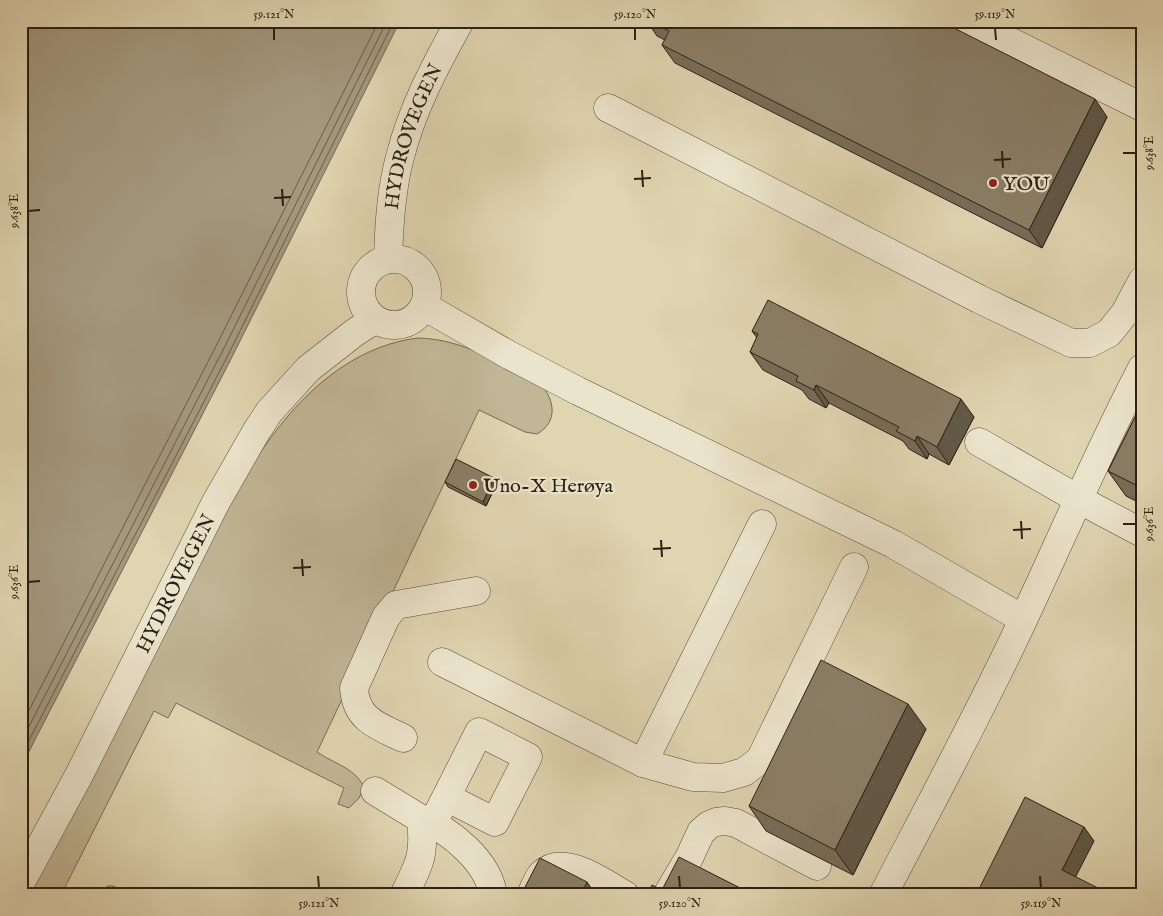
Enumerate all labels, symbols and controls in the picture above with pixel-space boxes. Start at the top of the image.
text: 59.121°N [254,7,295,22]
text: 59.120°N [614,7,657,22]
text: 59.119°N [975,7,1016,22]
street label: HYDROVEGEN [380,60,449,211]
text: 9.638°E [1142,136,1157,171]
place label: YOU [1003,172,1051,197]
marker: YOU [987,177,999,189]
text: 9.638°E [7,194,22,229]
place label: Uno-X Herøya [483,474,613,499]
marker: Uno-X Herøya [467,479,479,491]
text: 9.636°E [1142,507,1157,542]
street label: HYDROVEGEN [131,511,222,658]
text: 9.636°E [7,565,22,600]
text: 59.121°N [299,896,340,911]
text: 59.120°N [659,896,702,911]
text: 59.119°N [1021,896,1062,911]

